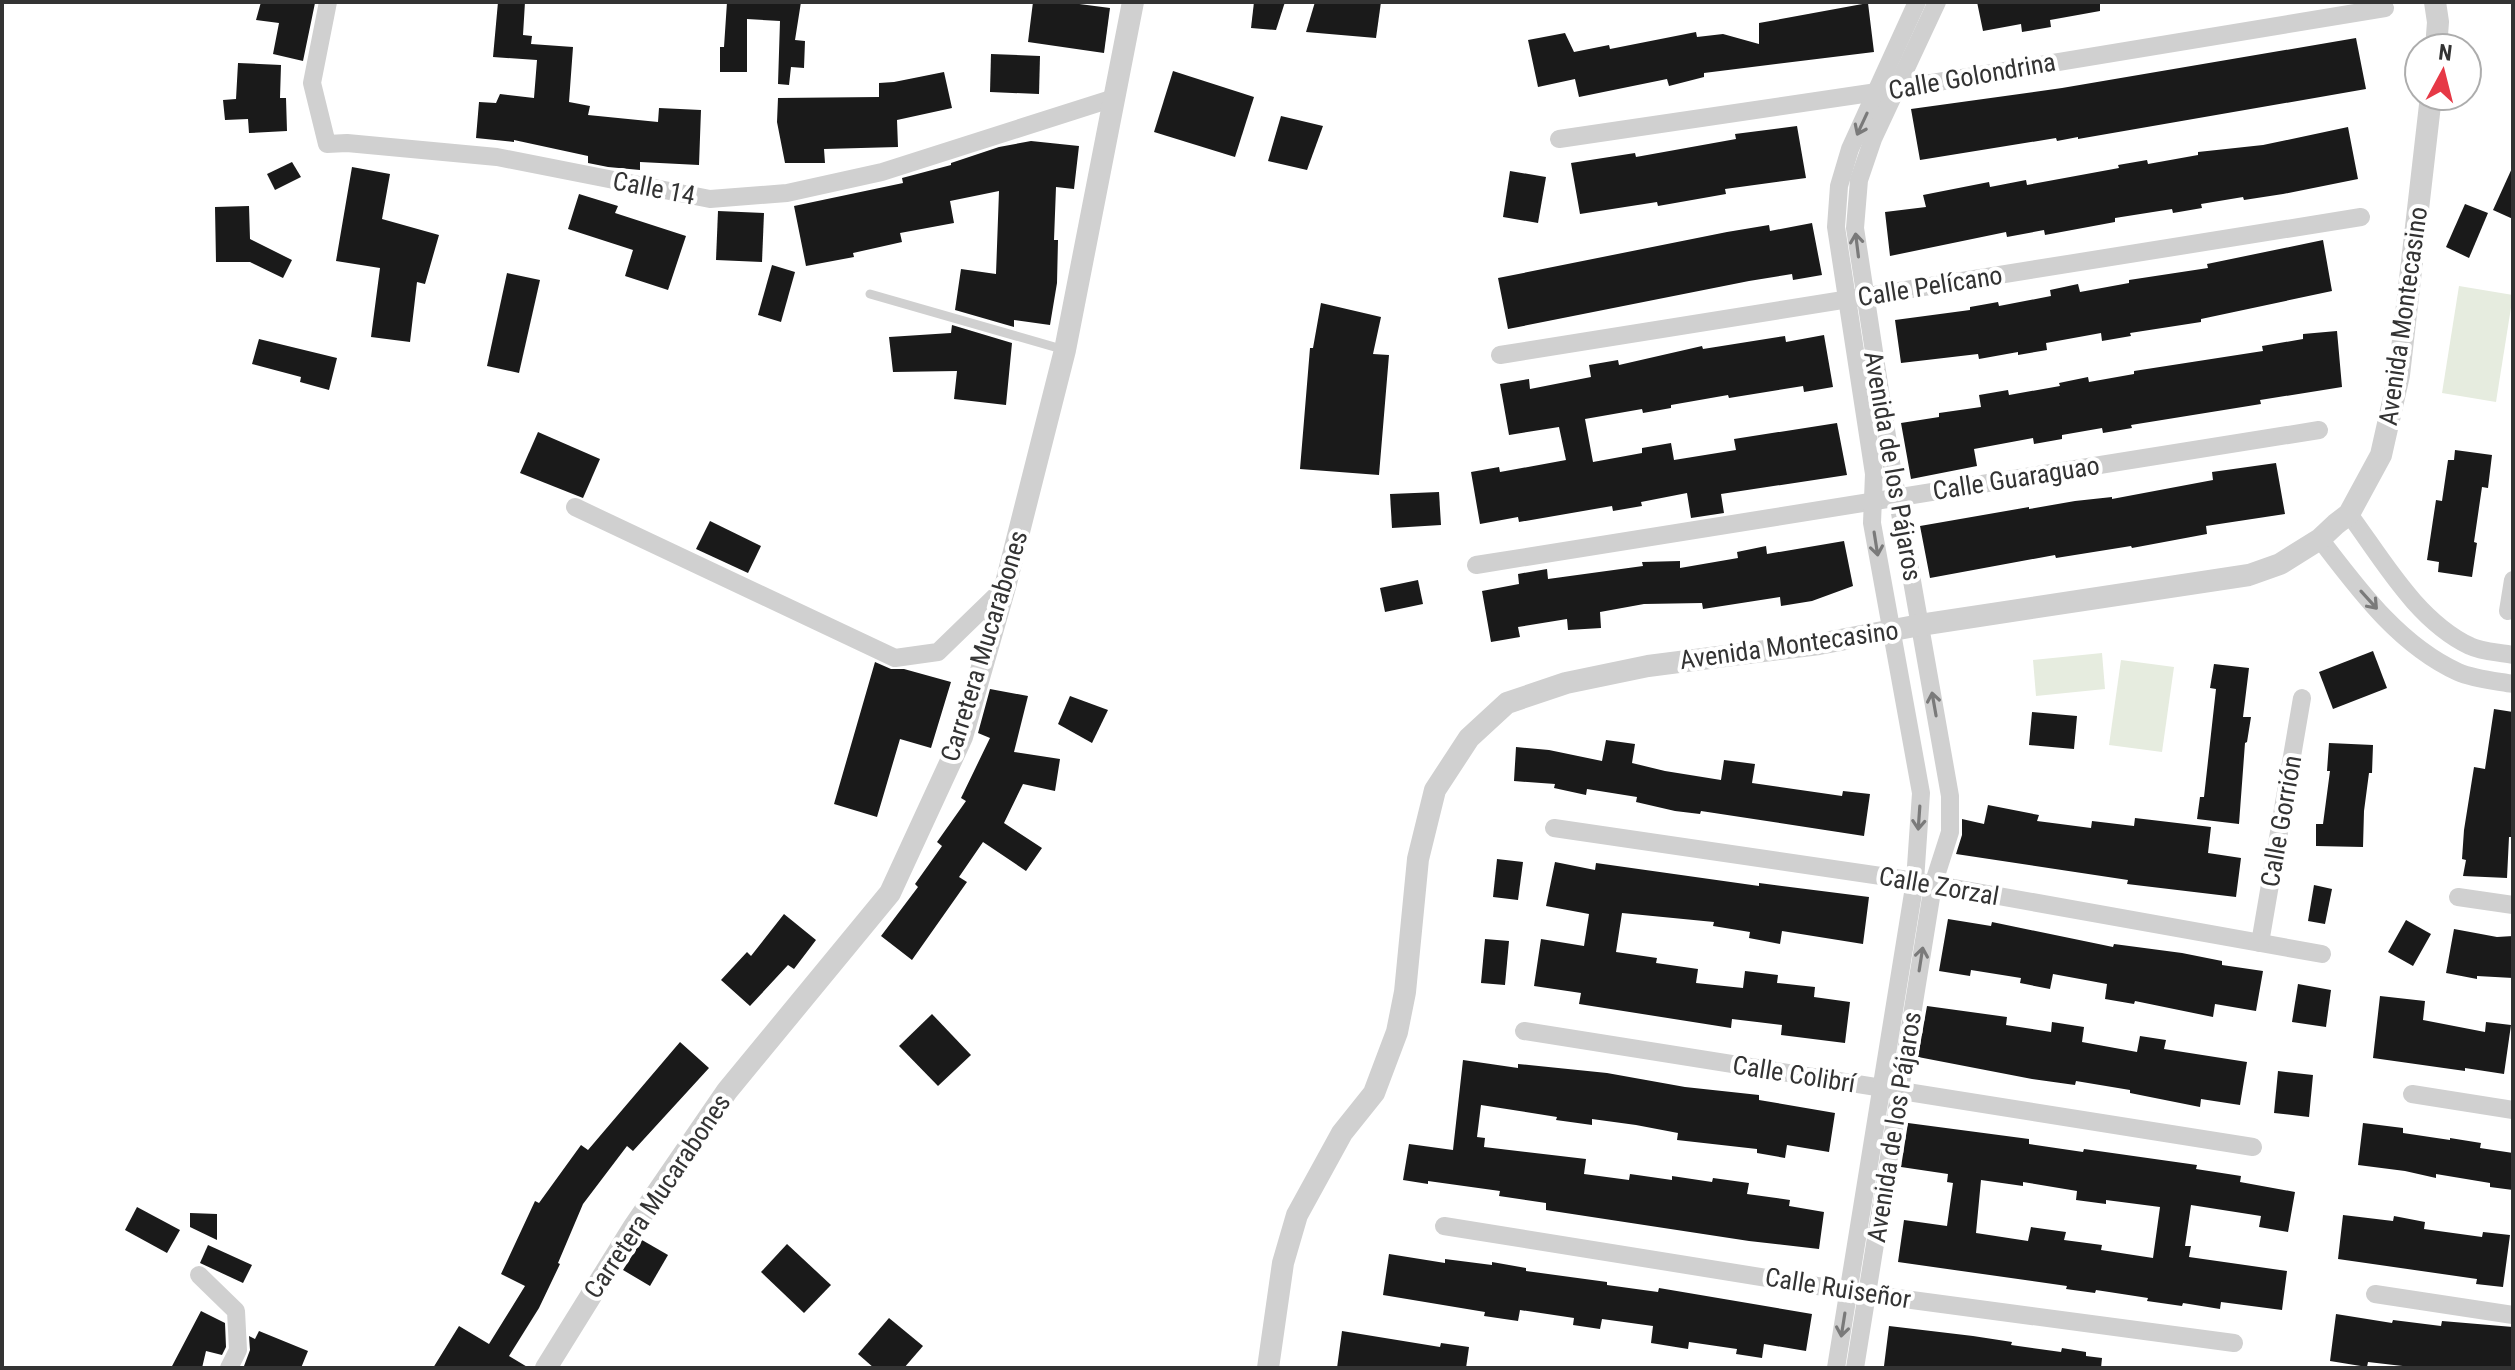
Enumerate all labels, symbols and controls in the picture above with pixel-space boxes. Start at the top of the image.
north arrow [2403,32,2483,112]
text: N [2437,39,2454,66]
street label: Calle Golondrina [1886,47,2058,105]
one-way arrow [1854,111,1869,135]
street label: Calle 14 [610,165,698,211]
street label: Avenida Montecasino [2373,205,2433,427]
one-way arrow [1849,232,1864,258]
street label: Calle Pelícano [1856,260,2004,312]
street label: Avenida de los Pájaros [1858,349,1928,583]
street label: Calle Guaraguao [1930,450,2102,506]
street label: Carretera Mucarabones [935,527,1033,765]
one-way arrow [1869,531,1884,556]
one-way arrow [2360,590,2378,610]
street label: Avenida Montecasino [1678,615,1900,675]
one-way arrow [1925,692,1940,717]
street label: Calle Gorrión [2255,753,2307,889]
one-way arrow [1911,805,1926,831]
street label: Calle Zorzal [1877,861,2001,911]
one-way arrow [1914,947,1929,972]
street label: Avenida de los Pájaros [1861,1010,1927,1244]
street label: Calle Colibrí [1730,1049,1859,1099]
street label: Carretera Mucarabones [578,1088,736,1304]
street label: Calle Ruiseñor [1763,1262,1913,1314]
one-way arrow [1835,1311,1850,1337]

